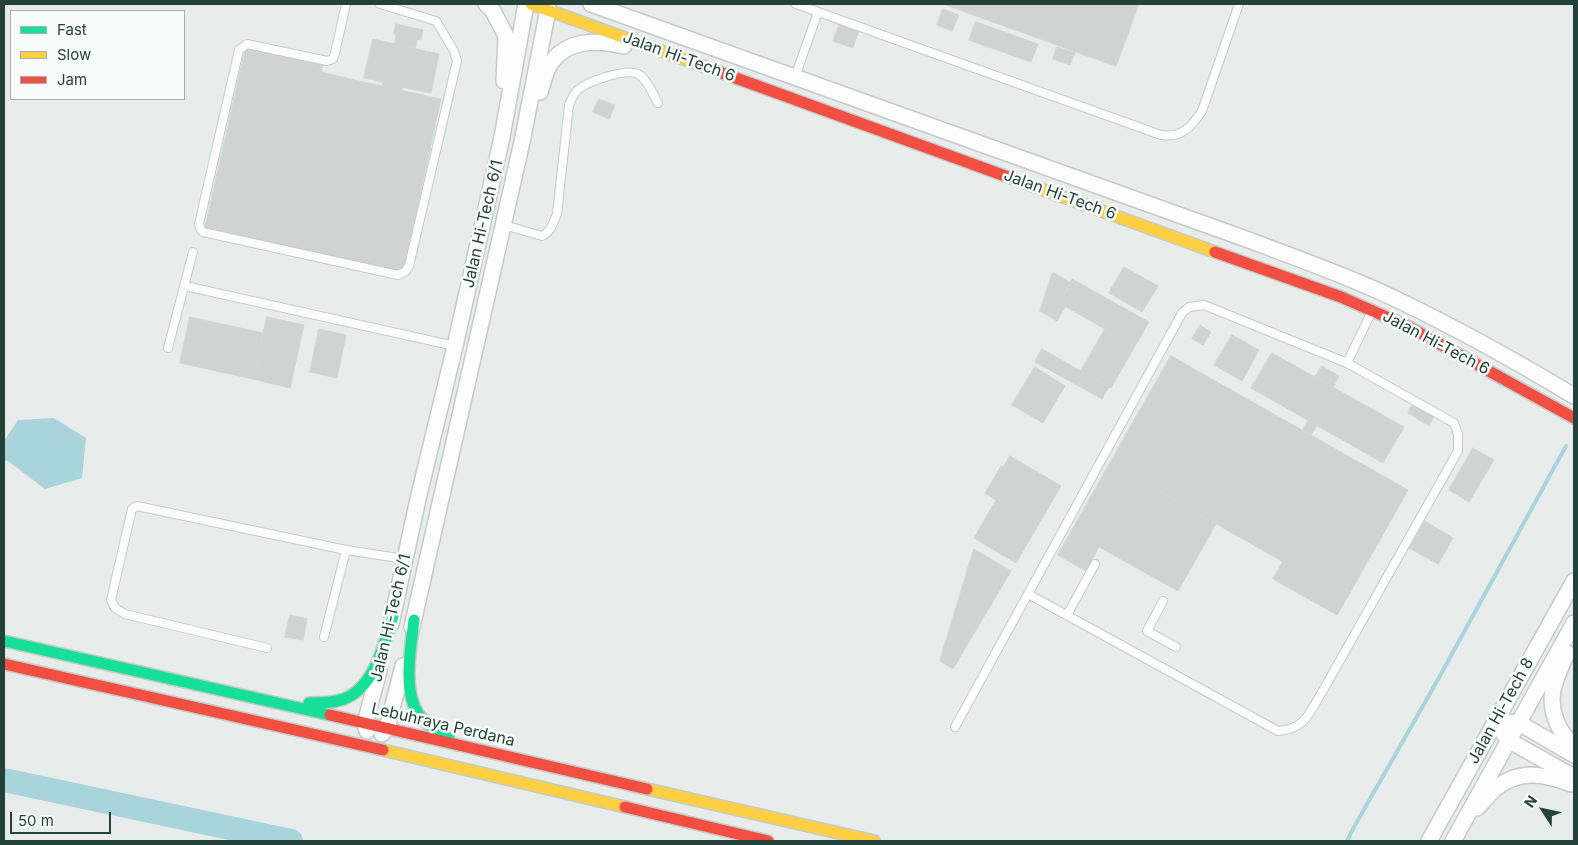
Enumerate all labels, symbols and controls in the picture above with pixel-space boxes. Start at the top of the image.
legend [10,10,185,100]
text: Fast [57,20,87,39]
street label: Jalan Hi-Tech 6 [620,28,738,86]
text: Slow [57,45,91,64]
text: Jam [57,70,87,89]
street label: Jalan Hi-Tech 6/1 [459,158,507,290]
street label: Jalan Hi-Tech 6 [1001,166,1119,224]
street label: Jalan Hi-Tech 6 [1379,307,1493,379]
street label: Jalan Hi-Tech 6/1 [367,552,415,684]
street label: Jalan Hi-Tech 8 [1464,655,1538,767]
street label: Lebuhraya Perdana [369,699,517,751]
north arrow [1518,785,1568,835]
text: N [1520,792,1540,810]
scale bar [12,802,114,834]
text: 50 m [18,811,54,830]

